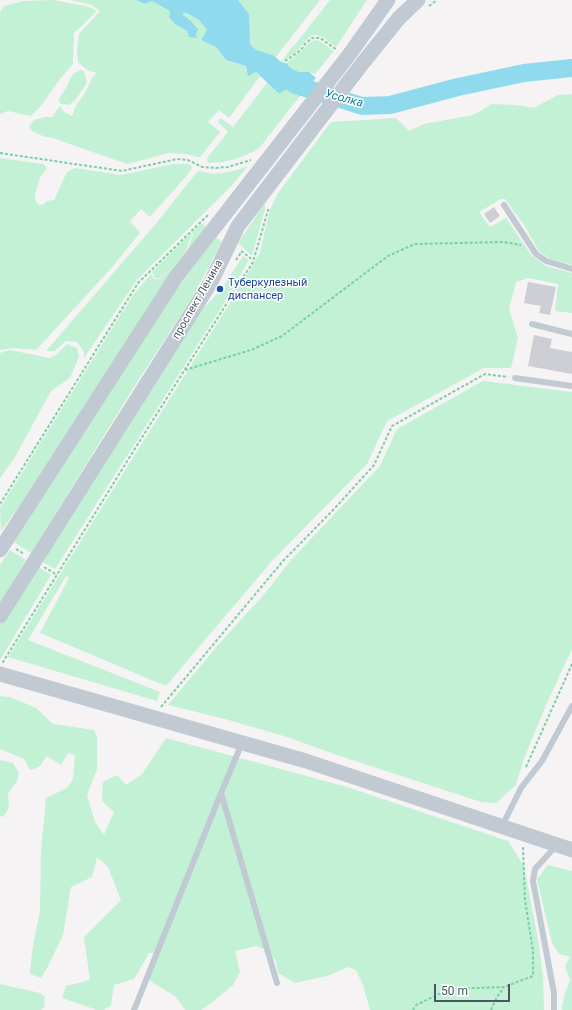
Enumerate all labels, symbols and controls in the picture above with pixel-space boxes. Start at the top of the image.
water label: Усолка [323,87,365,111]
street label: проспект Ленина [170,258,226,342]
place label: Туберкулезный диспансер [228,276,307,302]
marker: Туберкулезный диспансер [215,284,225,294]
scale bar [436,976,512,1002]
text: 50 m [441,984,468,998]

